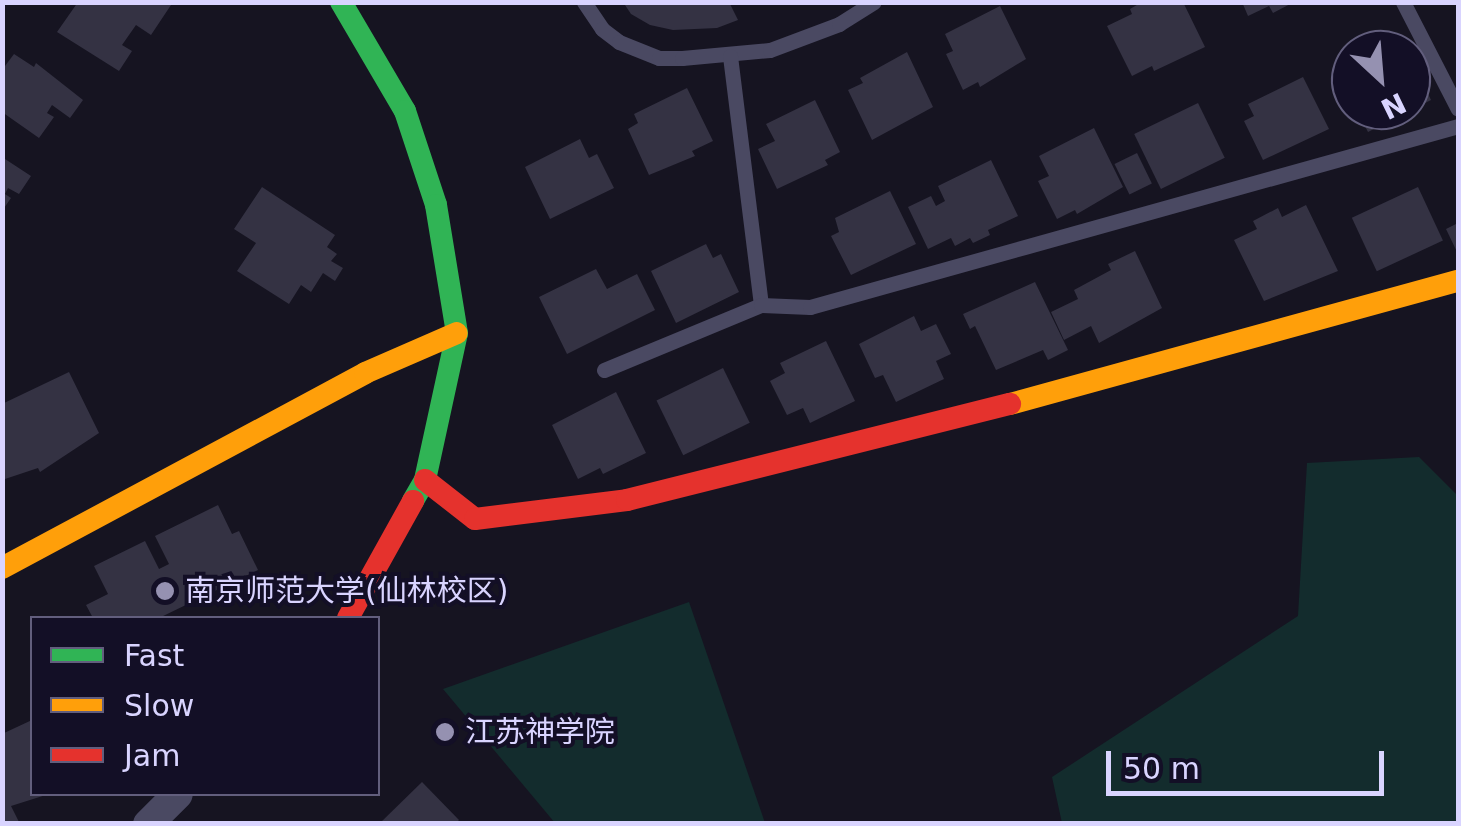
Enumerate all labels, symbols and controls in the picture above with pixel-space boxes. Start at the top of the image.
north arrow [1331,30,1431,130]
text: N [1376,86,1411,126]
place label: 南京师范大学(仙林校区) [185,573,508,609]
marker: 南京师范大学(仙林校区) [154,580,176,602]
legend [30,616,380,796]
text: Fast [124,638,184,673]
text: Slow [124,688,194,723]
place label: 江苏神学院 [465,714,615,750]
marker: 江苏神学院 [434,721,456,743]
scale bar [1111,731,1388,793]
text: Jam [124,738,180,773]
text: 50 m [1123,751,1200,786]

